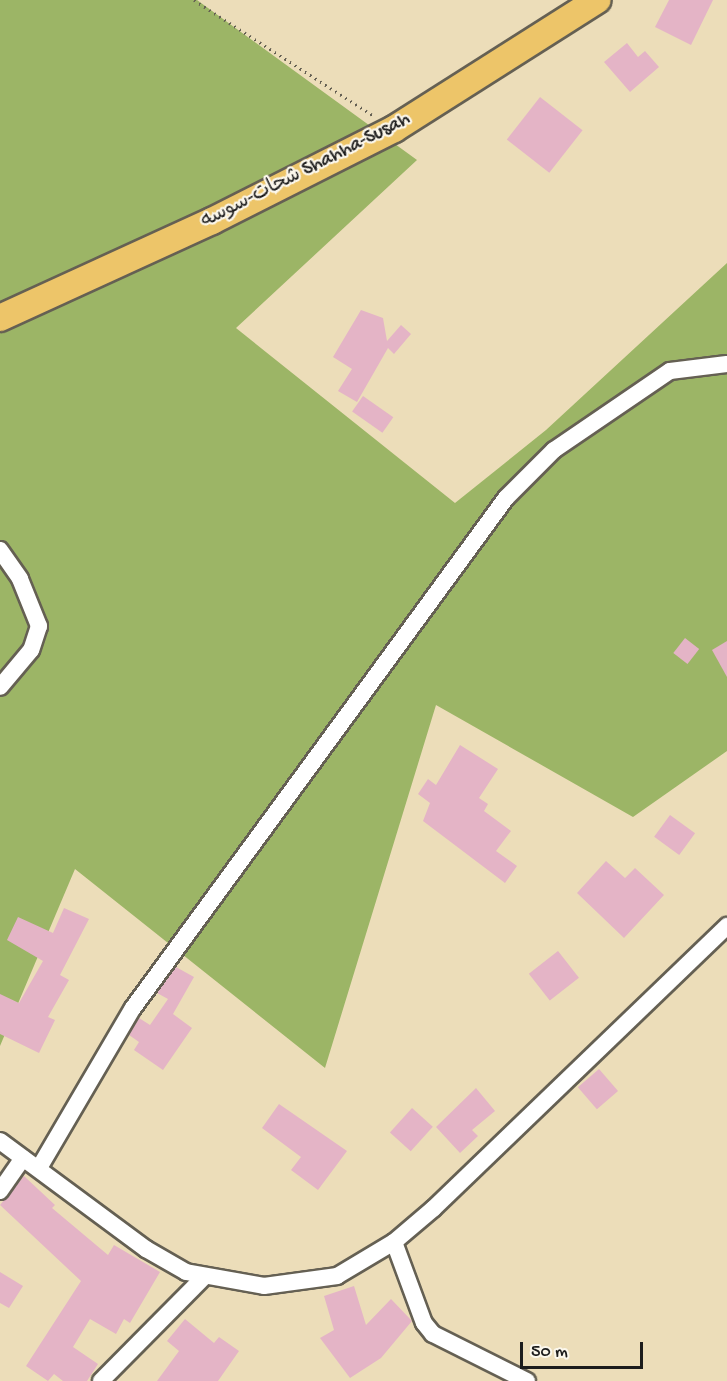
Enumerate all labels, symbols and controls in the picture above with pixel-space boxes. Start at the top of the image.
street label: شحات-سوسه Shahha-Susah [197,108,415,234]
scale bar [523,1330,646,1368]
text: 50 m [531,1342,568,1363]

